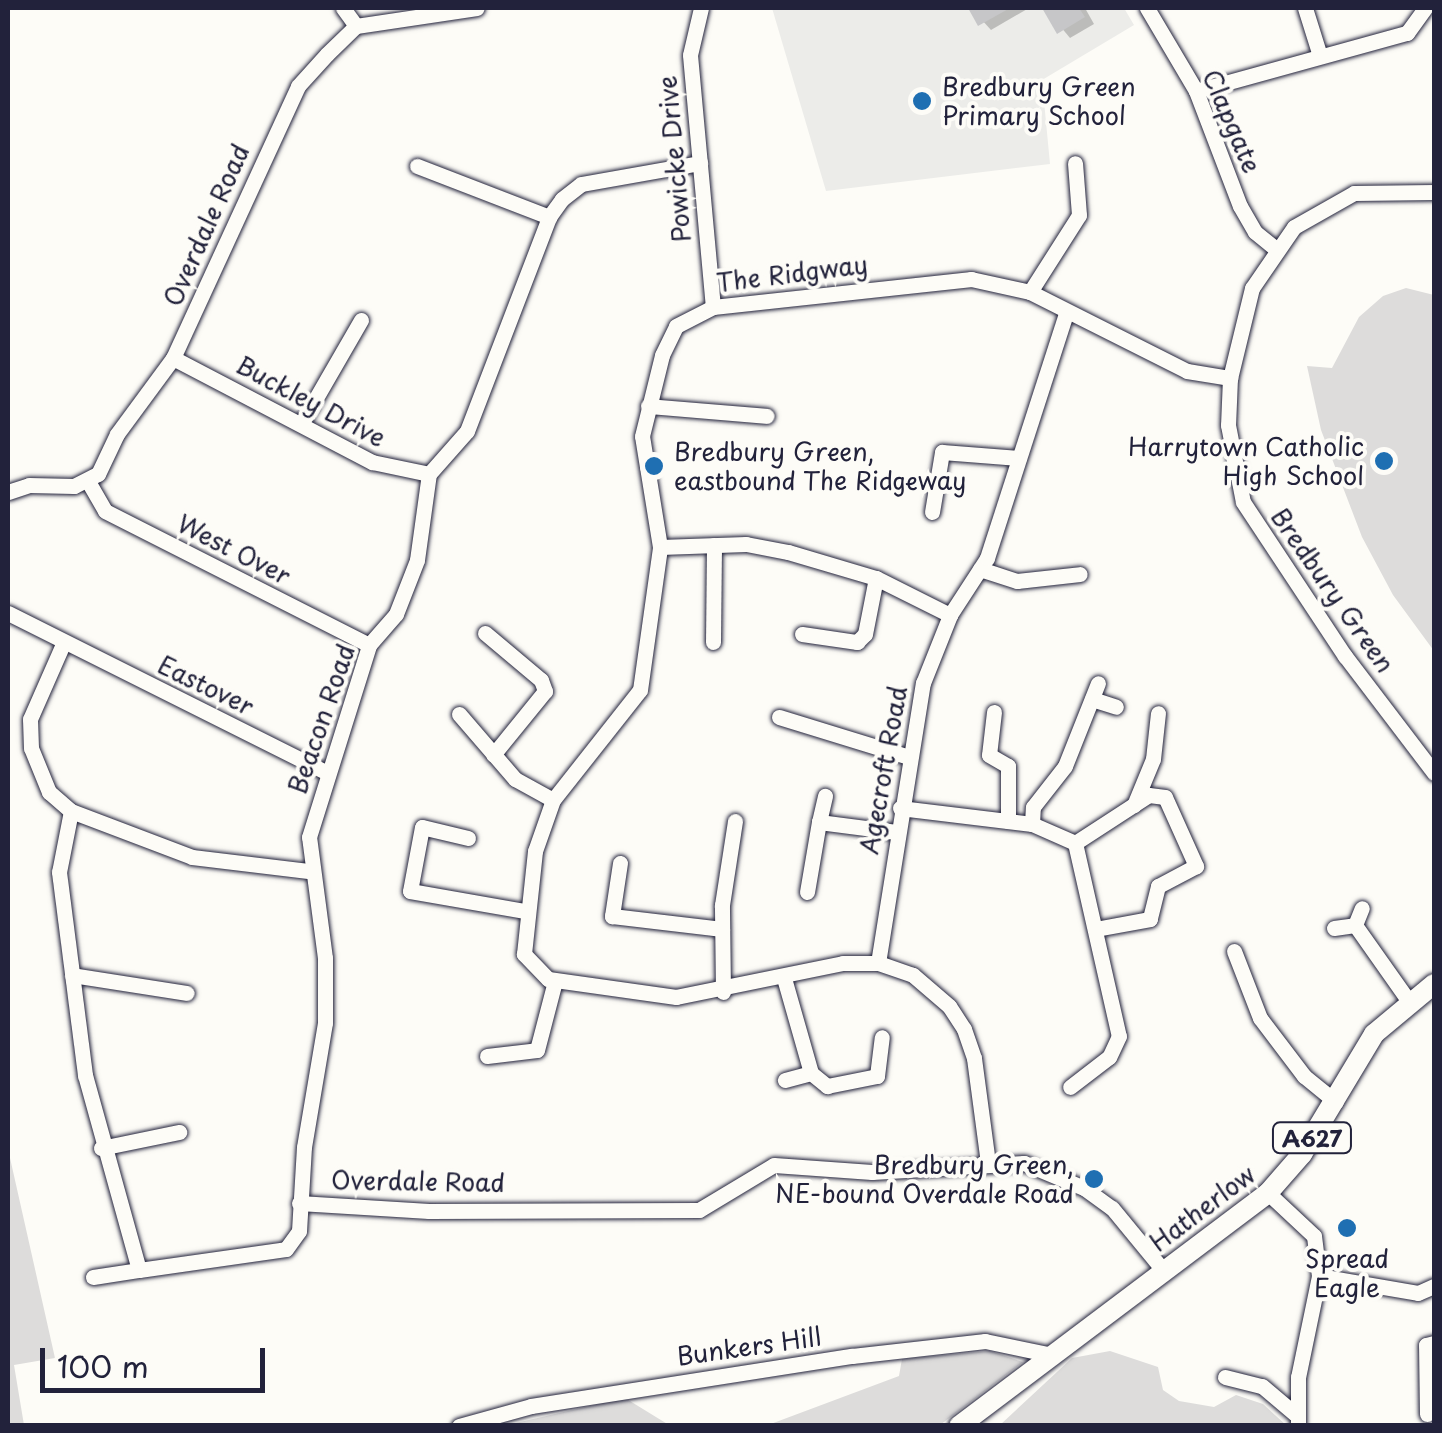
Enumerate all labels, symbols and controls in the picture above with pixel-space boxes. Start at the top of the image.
street label: Clapgate [1197,65,1267,177]
place label: Bredbury Green Primary School [942,72,1136,131]
street label: Powicke Drive [652,74,696,244]
marker: Bredbury Green Primary School [911,90,933,112]
street label: Overdale Road [156,138,256,312]
street label: The Ridgway [714,249,870,297]
street label: Buckley Drive [230,349,392,453]
place label: Harrytown Catholic High School [1129,432,1364,491]
place label: Bredbury Green, eastbound The Ridgeway [674,437,972,496]
marker: Harrytown Catholic High School [1373,450,1395,472]
marker: Bredbury Green, eastbound The Ridgeway [643,455,665,477]
street label: Bredbury Green [1265,502,1401,678]
street label: West Over [172,508,296,590]
street label: Beacon Road [281,640,361,798]
street label: Eastover [153,649,259,721]
street label: Agecroft Road [853,683,913,857]
road number: A627 [1270,1121,1354,1155]
place label: Bredbury Green, NE-bound Overdale Road [771,1150,1074,1209]
street label: Hatherlow [1144,1159,1260,1257]
street label: Overdale Road [329,1164,507,1198]
marker: Bredbury Green, NE-bound Overdale Road [1083,1168,1105,1190]
marker: Spread Eagle [1336,1217,1358,1239]
place label: Spread Eagle [1305,1244,1389,1303]
street label: Bunkers Hill [675,1321,823,1371]
scale bar [45,1328,270,1390]
text: 100 m [57,1343,149,1388]

